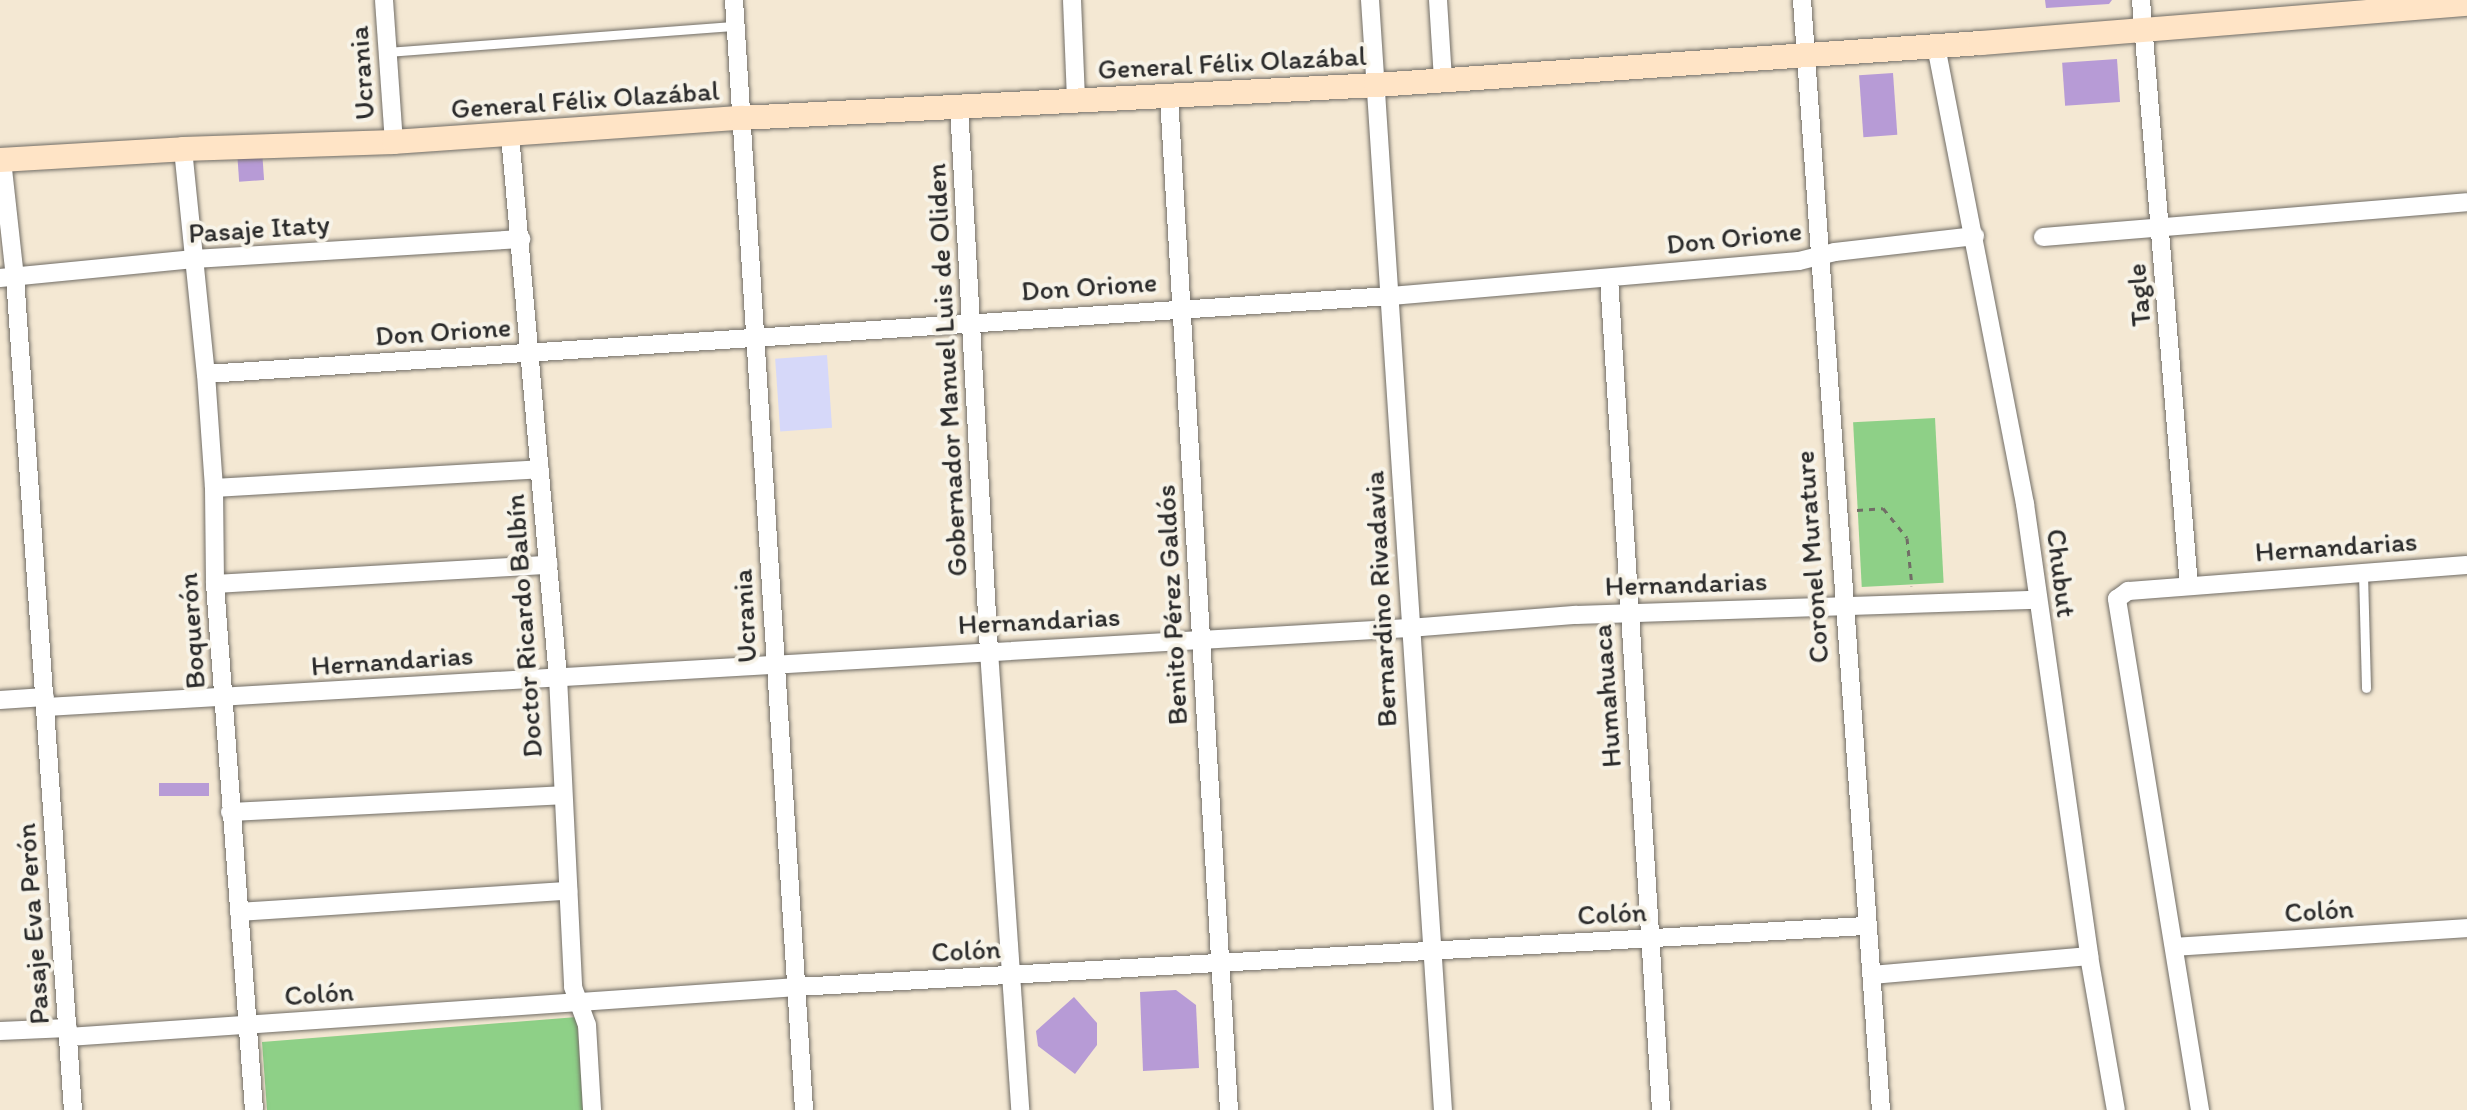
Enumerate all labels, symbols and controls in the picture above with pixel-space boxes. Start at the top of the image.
street label: Ucrania [341,25,381,121]
street label: General Félix Olazábal [1097,38,1367,86]
street label: General Félix Olazábal [450,73,720,125]
street label: Gobernador Manuel Luis de Oliden [918,162,974,578]
street label: Pasaje Itaty [187,206,331,250]
street label: Don Orione [1665,213,1803,261]
street label: Tagle [2119,262,2157,328]
street label: Don Orione [1020,264,1158,308]
street label: Don Orione [374,309,512,353]
street label: Coronel Murature [1787,449,1835,665]
street label: Bernardino Rivadavia [1357,471,1403,727]
street label: Benito Pérez Galdós [1148,484,1194,726]
street label: Doctor Ricardo Balbín [497,493,549,759]
street label: Hernandarias [2254,524,2418,568]
street label: Chubut [2040,527,2084,619]
street label: Hernandarias [1604,563,1768,603]
street label: Ucrania [725,568,763,664]
street label: Boquerón [170,572,212,690]
street label: Hernandarias [957,599,1121,641]
street label: Humahuaca [1584,623,1628,769]
street label: Hernandarias [310,638,474,682]
street label: Pasaje Eva Perón [8,823,56,1025]
street label: Colón [2283,891,2355,929]
street label: Colón [1576,894,1648,932]
street label: Colón [930,931,1002,969]
street label: Colón [283,974,355,1012]

